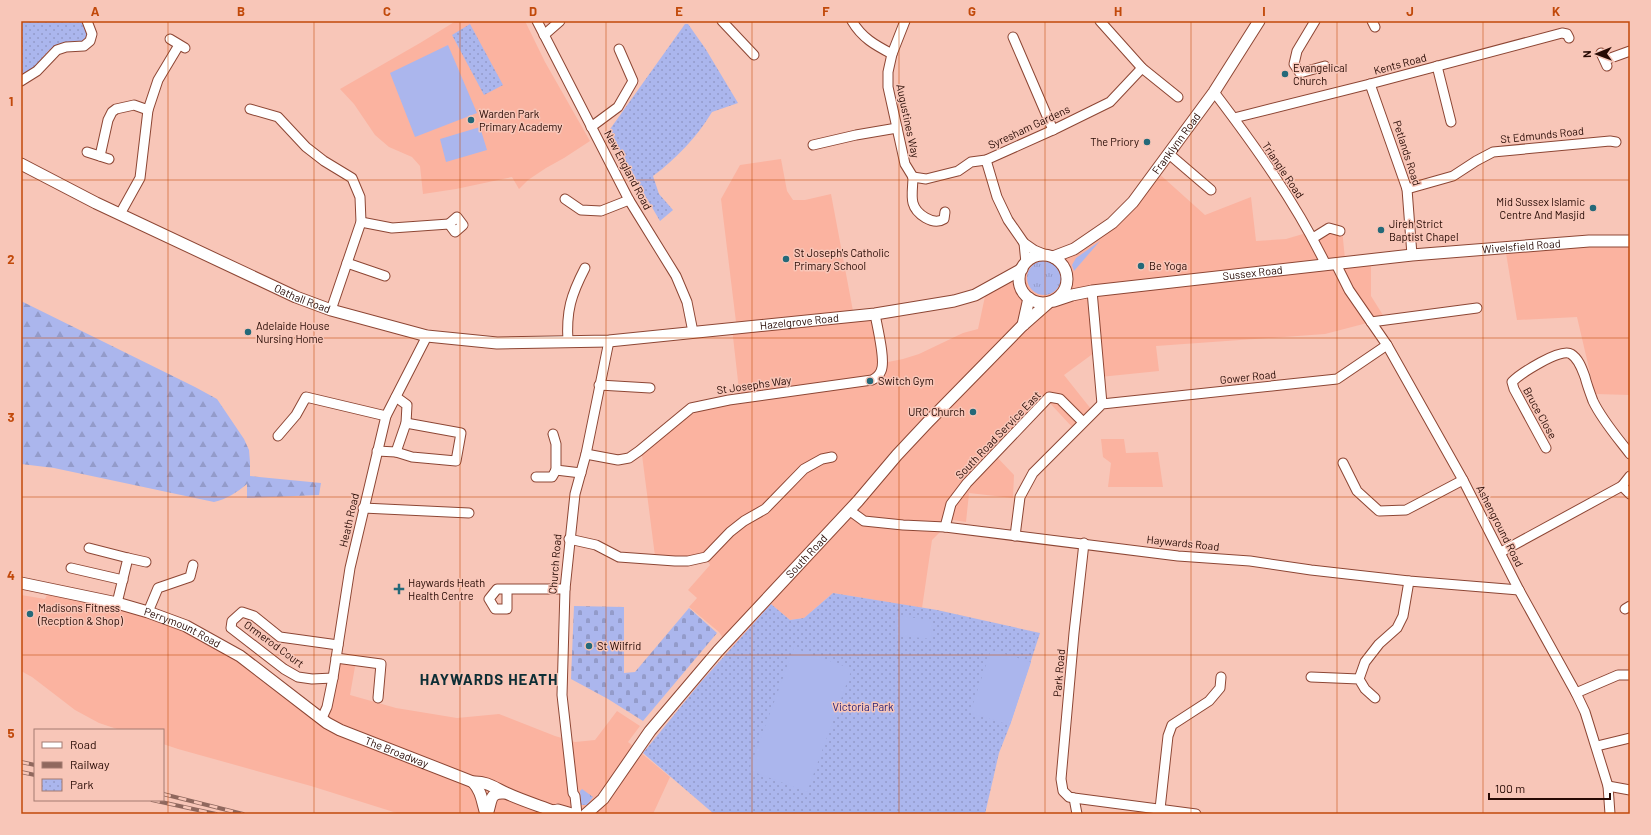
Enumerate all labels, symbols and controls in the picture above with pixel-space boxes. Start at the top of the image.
text: A [91,3,100,19]
text: B [237,3,245,19]
text: C [383,3,391,19]
text: D [529,3,537,19]
text: E [675,3,683,19]
text: F [822,3,830,19]
text: G [968,3,976,19]
text: H [1114,3,1122,19]
text: I [1262,3,1266,19]
text: J [1406,3,1414,19]
text: K [1552,3,1560,19]
north arrow [1577,34,1617,74]
street label: Kents Road [1372,50,1428,77]
text: N [1580,50,1593,58]
place label: Evangelical Church [1293,61,1347,87]
marker: Evangelical Church [1280,69,1290,79]
street label: Augustines Way [894,83,923,159]
text: 1 [9,93,13,109]
street label: Syresham Gardens [986,102,1072,151]
place label: Warden Park Primary Academy [479,107,562,133]
street label: Franklynn Road [1149,110,1203,176]
marker: Warden Park Primary Academy [466,115,476,125]
street label: Petlands Road [1391,119,1424,187]
street label: St Edmunds Road [1500,124,1584,145]
street label: New England Road [602,128,655,212]
place label: The Priory [1090,135,1139,148]
marker: The Priory [1142,137,1152,147]
street label: Triangle Road [1260,139,1307,200]
place label: Mid Sussex Islamic Centre And Masjid [1496,195,1585,221]
marker: Mid Sussex Islamic Centre And Masjid [1588,203,1598,213]
place label: Jireh Strict Baptist Chapel [1389,217,1458,243]
marker: Jireh Strict Baptist Chapel [1376,225,1386,235]
street label: Wivelsfield Road [1481,236,1561,255]
place label: St Joseph's Catholic Primary School [794,246,890,272]
text: 2 [7,251,15,267]
marker: St Joseph's Catholic Primary School [781,254,791,264]
place label: Be Yoga [1149,259,1187,272]
marker: Be Yoga [1136,261,1146,271]
street label: Sussex Road [1222,263,1283,282]
street label: Oathall Road [272,281,332,315]
street label: Hazelgrove Road [759,311,839,332]
place label: Adelaide House Nursing Home [256,319,330,345]
marker: Adelaide House Nursing Home [243,327,253,337]
street label: Gower Road [1219,367,1277,386]
street label: St Josephs Way [716,373,792,396]
place label: Switch Gym [878,374,934,387]
marker: Switch Gym [865,376,875,386]
street label: Bruce Close [1521,385,1560,441]
street label: South Road Service East [952,388,1043,481]
place label: URC Church [908,405,965,418]
marker: URC Church [968,407,978,417]
text: 3 [7,409,15,425]
street label: Ashenground Road [1474,483,1527,569]
street label: Heath Road [336,492,361,548]
street label: South Road [783,531,830,580]
street label: Haywards Road [1146,532,1220,553]
street label: Church Road [545,533,564,595]
text: 4 [7,567,15,583]
place label: Haywards Heath Health Centre [408,576,485,602]
marker: Haywards Heath Health Centre [393,583,405,595]
place label: Madisons Fitness (Recption & Shop) [37,601,123,627]
street label: Perrymount Road [143,604,223,650]
marker: Madisons Fitness (Recption & Shop) [25,609,35,619]
street label: Ormerod Court [242,618,307,670]
place label: St Wilfrid [597,639,641,652]
marker: St Wilfrid [584,641,594,651]
street label: Park Road [1050,648,1067,698]
district label: HAYWARDS HEATH [420,670,558,688]
park label: Victoria Park [832,700,894,713]
text: 5 [7,725,15,741]
legend [34,729,164,801]
street label: The Broadway [363,733,430,770]
text: Road [70,737,97,751]
text: Railway [70,757,110,771]
scale bar [1489,775,1610,801]
text: Park [70,777,94,791]
text: 100 m [1495,781,1525,795]

